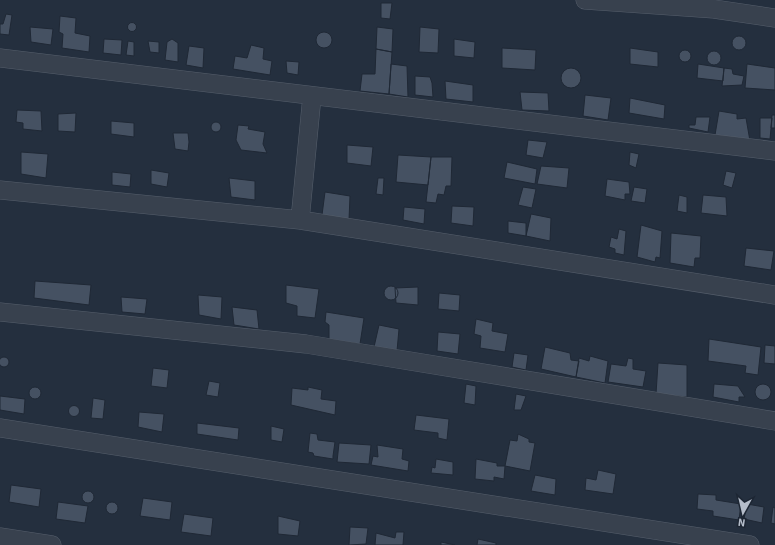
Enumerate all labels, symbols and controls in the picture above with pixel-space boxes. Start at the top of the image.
north arrow [723,493,763,533]
text: N [737,514,746,530]

